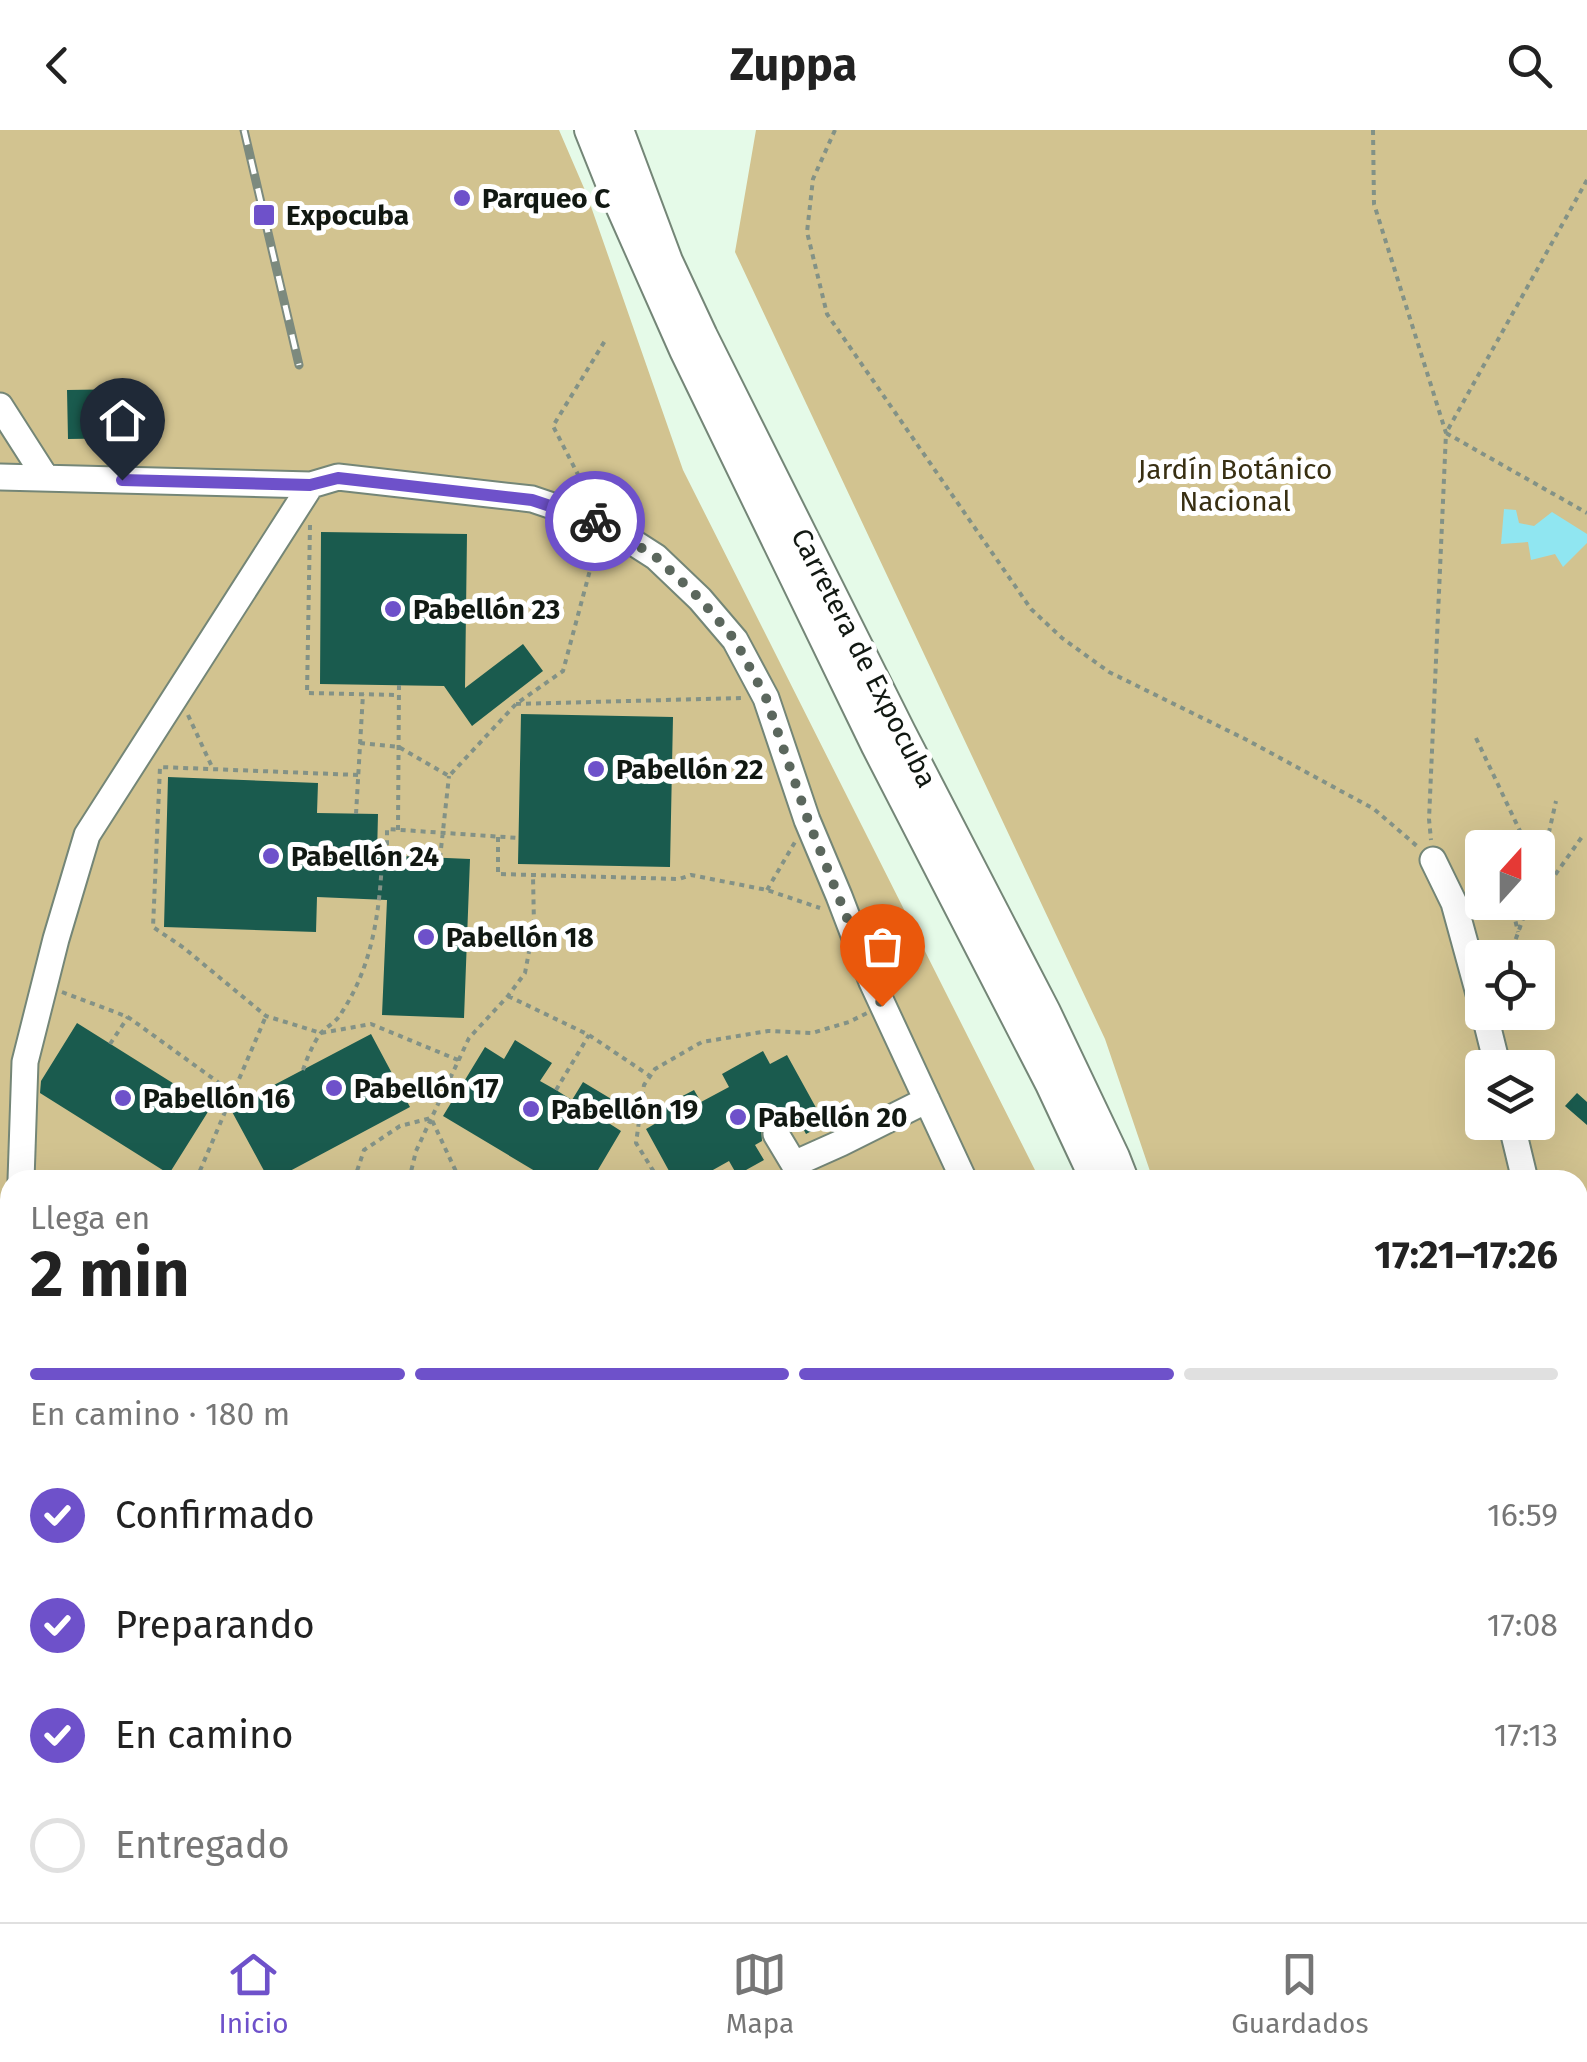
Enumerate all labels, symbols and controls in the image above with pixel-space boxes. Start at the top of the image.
icon: back [30,38,85,93]
text: Zuppa [730,38,857,92]
icon: search [1502,38,1557,93]
place label: Parqueo C [482,182,610,215]
marker: Parqueo C [451,187,473,209]
place label: Expocuba [286,199,409,232]
marker: Expocuba [251,202,277,228]
pin [80,378,165,481]
icon: home [95,393,150,448]
park label: Jardín Botánico Nacional [1138,453,1332,518]
courier [545,471,645,571]
icon: bike [568,494,623,549]
street label: Carretera de Expocuba [784,523,944,793]
place label: Pabellón 23 [413,593,560,626]
marker: Pabellón 23 [382,598,404,620]
place label: Pabellón 22 [616,753,763,786]
marker: Pabellón 22 [585,758,607,780]
north arrow [1465,830,1555,920]
map controls [1465,830,1555,1140]
place label: Pabellón 24 [291,840,439,873]
marker: Pabellón 24 [260,845,282,867]
pin [840,904,925,1007]
icon: bag [855,919,910,974]
place label: Pabellón 18 [446,921,594,954]
marker: Pabellón 18 [415,926,437,948]
button: locate [1465,940,1555,1030]
button: layers [1465,1050,1555,1140]
place label: Pabellón 17 [354,1072,499,1105]
marker: Pabellón 17 [323,1077,345,1099]
place label: Pabellón 16 [143,1082,290,1115]
marker: Pabellón 16 [112,1087,134,1109]
place label: Pabellón 19 [551,1093,698,1126]
marker: Pabellón 19 [520,1098,542,1120]
place label: Pabellón 20 [758,1101,907,1134]
marker: Pabellón 20 [727,1106,749,1128]
text: Llega en [30,1199,150,1237]
text: 17:21–17:26 [1374,1232,1558,1278]
text: 2 min [30,1235,190,1313]
text: En camino · 180 m [30,1395,290,1433]
icon: check [30,1488,85,1543]
text: Confirmado [115,1492,315,1538]
text: 16:59 [1487,1496,1558,1534]
icon: check [30,1598,85,1653]
text: Preparando [115,1602,315,1648]
text: 17:08 [1487,1606,1558,1644]
icon: check [30,1708,85,1763]
text: En camino [115,1712,294,1758]
text: 17:13 [1494,1716,1558,1754]
text: Entregado [115,1822,290,1868]
tab: Inicio [218,1947,289,2040]
tab: Mapa [726,1947,794,2040]
tab: Guardados [1231,1947,1369,2040]

